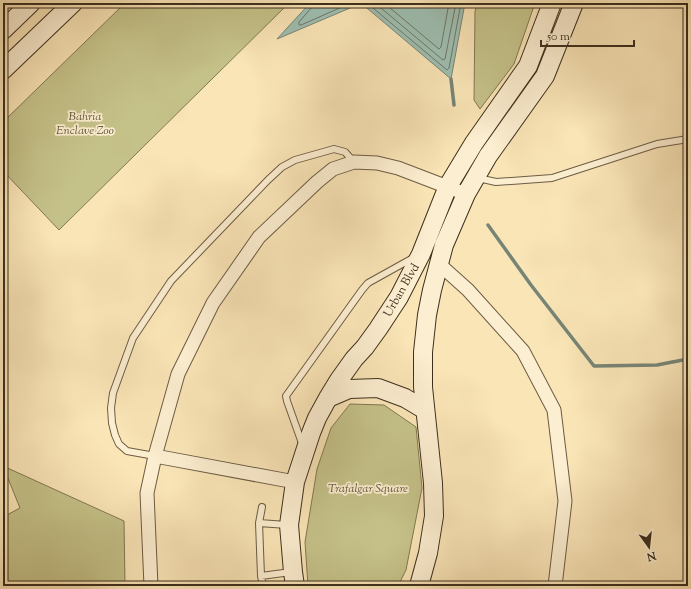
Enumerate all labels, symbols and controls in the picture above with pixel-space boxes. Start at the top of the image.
scale bar [541,22,634,48]
text: 50 m [546,28,570,46]
park label: Bahria Enclave Zoo [56,108,114,140]
street label: Urban Blvd [379,260,425,321]
park label: Trafalgar Square [328,480,408,498]
north arrow [629,527,669,567]
text: N [645,547,659,565]

